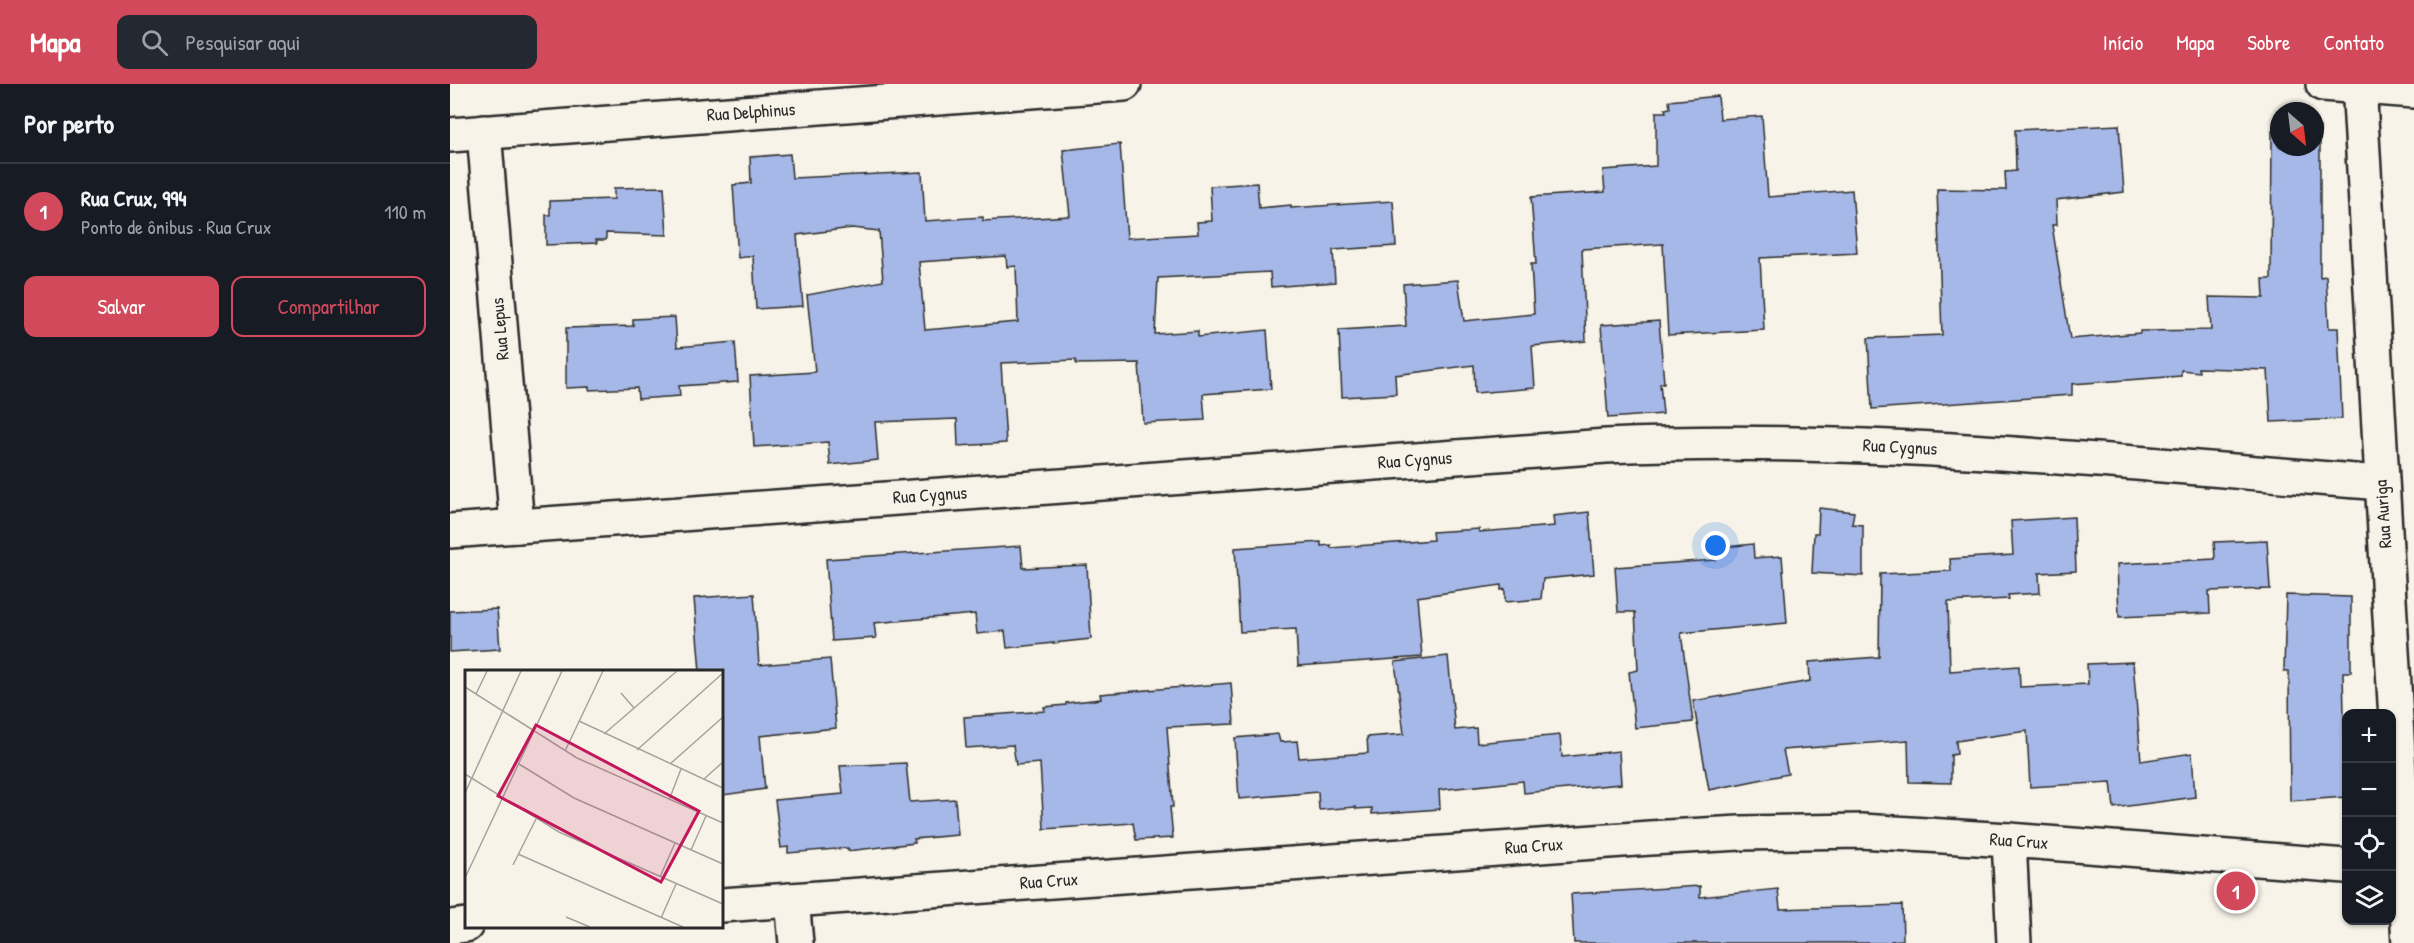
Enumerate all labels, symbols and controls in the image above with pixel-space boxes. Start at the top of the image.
search box [117,15,537,69]
text: Mapa [30,23,81,61]
icon: search [138,26,171,59]
text: Pesquisar aqui [186,27,301,57]
text: Início [2103,28,2143,57]
text: Mapa [2176,28,2214,57]
text: Sobre [2247,28,2290,57]
text: Contato [2323,28,2384,57]
street label: Rua Delphinus [706,96,796,127]
north arrow [2270,102,2324,156]
text: Por perto [24,106,114,141]
text: Rua Crux, 994 [81,183,187,213]
text: 1 [40,198,47,225]
text: 110 m [384,198,426,225]
text: Ponto de ônibus · Rua Crux [81,213,271,240]
button: Salvar [24,276,219,337]
button: Compartilhar [231,276,426,337]
street label: Rua Lepus [484,297,515,361]
street label: Rua Cygnus [1862,432,1938,461]
street label: Rua Cygnus [1377,444,1453,475]
street label: Rua Cygnus [892,479,968,510]
street label: Rua Auriga [2368,479,2397,549]
your location [1701,531,1730,560]
inset map [465,670,723,928]
map controls [2342,709,2396,925]
button: + [2342,709,2396,763]
button: − [2342,763,2396,817]
button: locate [2342,817,2396,871]
street label: Rua Crux [1989,826,2049,855]
street label: Rua Crux [1504,831,1564,860]
street label: Rua Crux [1019,866,1079,895]
pin: 1 [2216,868,2256,914]
button: layers [2342,871,2396,925]

